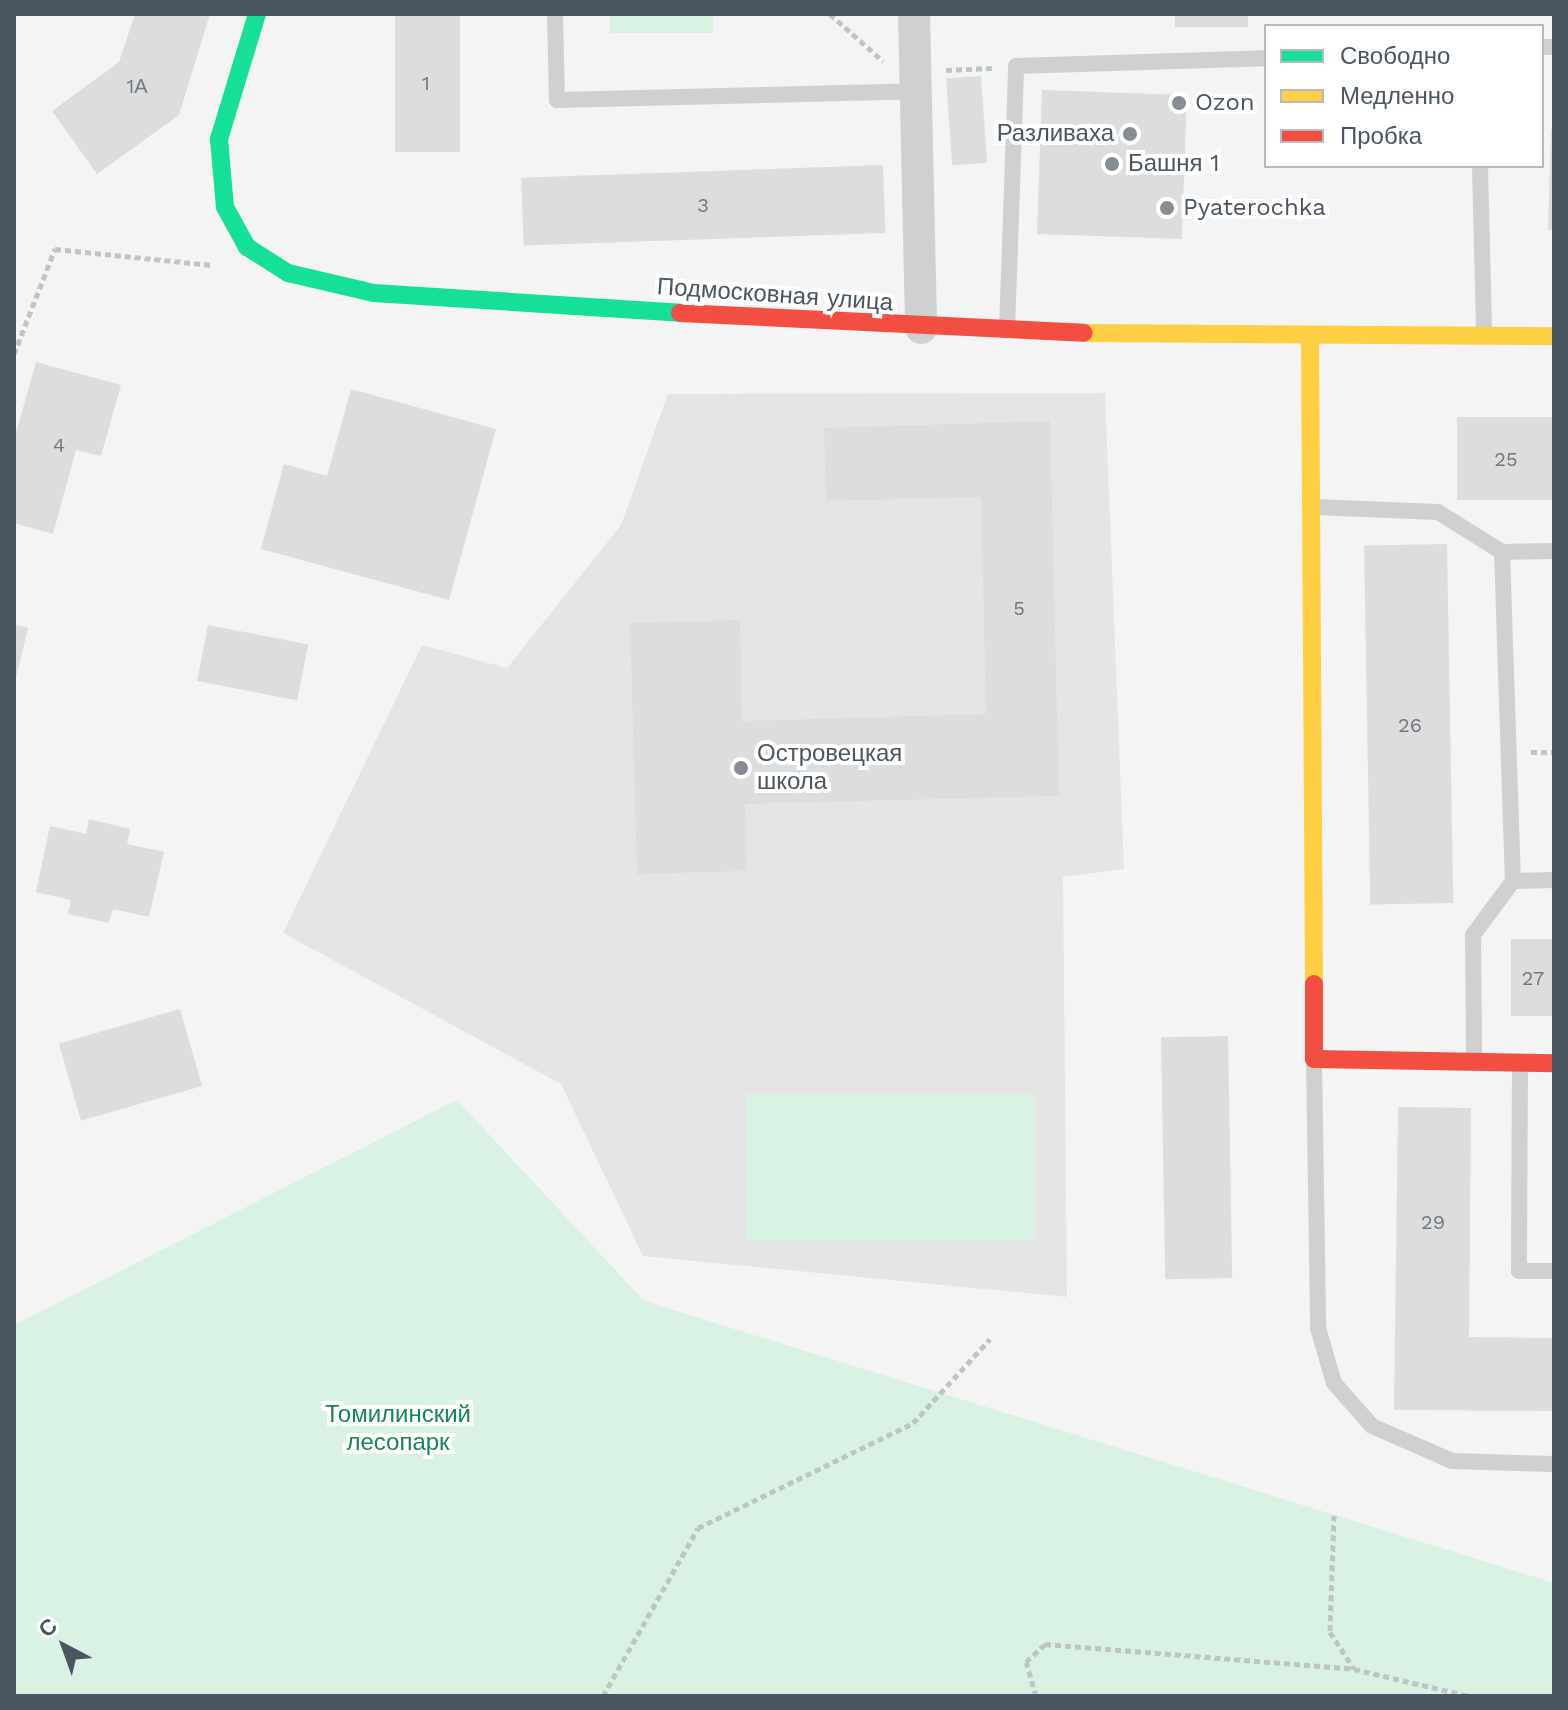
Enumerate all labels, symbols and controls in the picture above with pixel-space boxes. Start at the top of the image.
legend [1264,24,1544,168]
text: Свободно [1340,42,1450,70]
house number: 1 [422,71,430,95]
house number: 1А [126,74,148,98]
text: Медленно [1340,82,1454,110]
place label: Ozon [1195,89,1255,117]
marker: Ozon [1170,94,1188,112]
place label: Разливаха [997,120,1114,148]
text: Пробка [1340,122,1422,150]
marker: Разливаха [1121,125,1139,143]
place label: Башня 1 [1128,150,1220,178]
marker: Башня 1 [1103,155,1121,173]
house number: 3 [697,193,709,217]
place label: Pyaterochka [1183,194,1326,222]
marker: Pyaterochka [1158,199,1176,217]
street label: Подмосковная улица [656,272,894,318]
house number: 4 [53,433,65,457]
house number: 25 [1494,447,1518,471]
house number: 5 [1013,596,1025,620]
house number: 26 [1398,713,1422,737]
place label: Островецкая школа [757,740,902,796]
marker: Островецкая школа [732,759,750,777]
house number: 27 [1522,966,1544,990]
house number: 29 [1421,1210,1445,1234]
park label: Томилинский лесопарк [325,1401,471,1457]
north arrow [24,1606,104,1686]
text: С [34,1613,62,1642]

